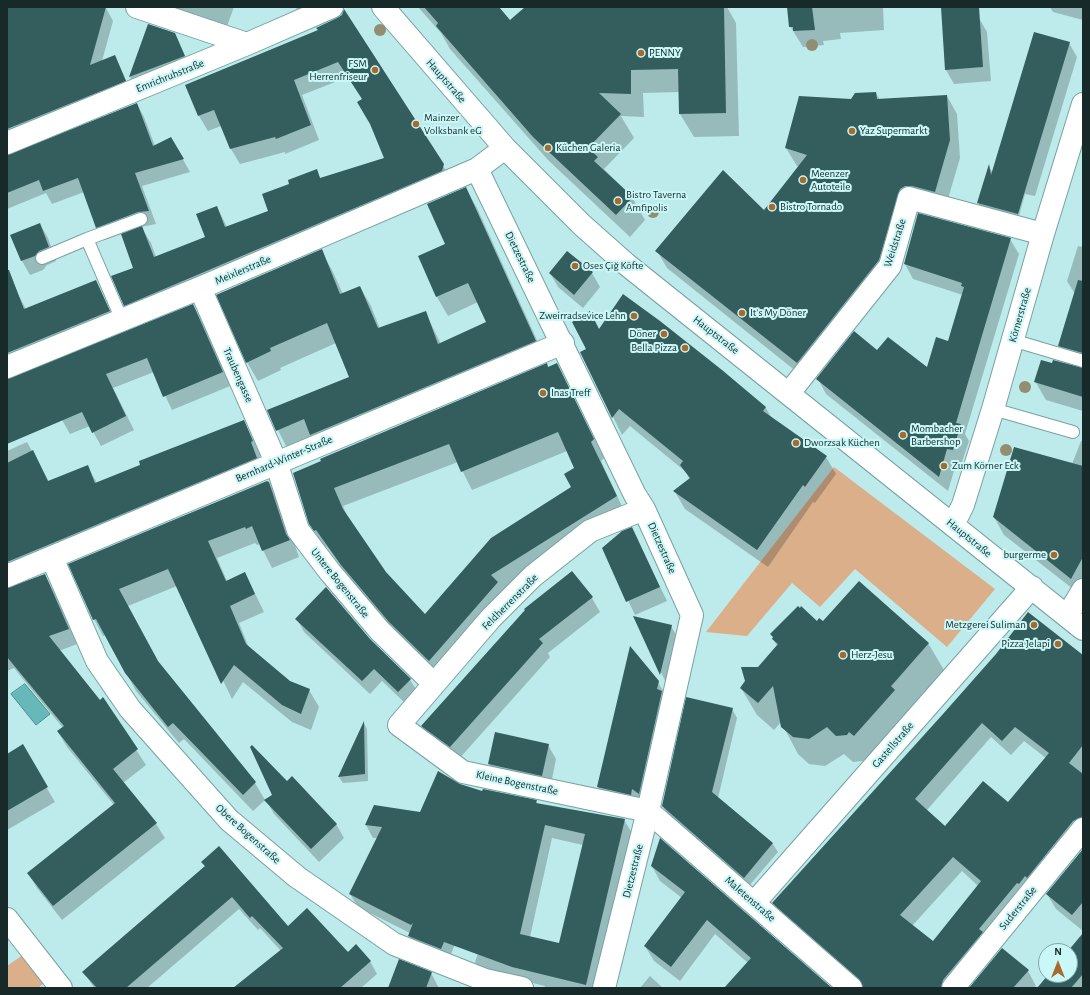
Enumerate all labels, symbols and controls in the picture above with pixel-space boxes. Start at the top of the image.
place label: PENNY [649,46,681,60]
marker: PENNY [636,48,646,58]
street label: Emrichruhstraße [134,56,206,96]
street label: Hauptstraße [423,56,469,106]
place label: FSM Herrenfriseur [309,57,367,83]
marker: FSM Herrenfriseur [370,65,380,75]
place label: Mainzer Volksbank eG [424,111,482,137]
marker: Mainzer Volksbank eG [411,119,421,129]
place label: Yaz Supermarkt [860,124,927,138]
marker: Yaz Supermarkt [847,126,857,136]
place label: Küchen Galeria [556,141,621,155]
marker: Küchen Galeria [543,143,553,153]
place label: Meenzer Autoteile [811,167,850,193]
marker: Meenzer Autoteile [798,175,808,185]
place label: Bistro Taverna Amfipolis [626,188,686,214]
marker: Bistro Taverna Amfipolis [613,196,623,206]
place label: Bistro Tornado [780,200,842,214]
marker: Bistro Tornado [767,202,777,212]
street label: Weidstraße [881,217,909,269]
street label: Dietzestraße [502,229,538,285]
street label: Meixlerstraße [213,252,273,288]
place label: Oses Çiğ Köfte [583,259,643,273]
marker: Oses Çiğ Köfte [570,261,580,271]
street label: Körnerstraße [1006,286,1034,344]
place label: It's My Döner [750,306,806,320]
marker: It's My Döner [737,308,747,318]
place label: Zweirradsevice Lehn [539,309,626,323]
marker: Zweirradsevice Lehn [629,311,639,321]
street label: Hauptstraße [691,313,741,357]
place label: Döner [629,327,656,341]
marker: Döner [659,329,669,339]
place label: Bella Pizza [631,341,677,355]
marker: Bella Pizza [680,343,690,353]
street label: Traubengasse [220,345,256,405]
place label: Inas Treff [551,386,590,400]
marker: Inas Treff [538,388,548,398]
place label: Mombacher Barbershop [911,422,963,448]
marker: Mombacher Barbershop [898,430,908,440]
street label: Bernhard-Winter-Straße [234,433,334,485]
place label: Dworzsak Küchen [804,436,880,450]
marker: Dworzsak Küchen [791,438,801,448]
place label: Zum Körner Eck [952,459,1019,473]
marker: Zum Körner Eck [939,461,949,471]
street label: Hauptstraße [944,516,994,560]
street label: Dietzestraße [645,520,679,576]
street label: Untere Bogenstraße [308,546,372,620]
place label: burgerme [1003,548,1046,562]
marker: burgerme [1049,550,1059,560]
street label: Feldherrenstraße [479,571,541,633]
place label: Metzgerei Suliman [945,618,1026,632]
marker: Metzgerei Suliman [1029,620,1039,630]
place label: Pizza Jelapi [1001,637,1050,651]
marker: Pizza Jelapi [1053,639,1063,649]
place label: Herz-Jesu [851,648,892,662]
marker: Herz-Jesu [838,650,848,660]
street label: Gastellstraße [869,719,917,771]
street label: Kleine Bogenstraße [475,768,559,798]
street label: Obere Bogenstraße [213,801,283,867]
street label: Dietzestraße [620,843,646,899]
street label: Maletenstraße [722,873,778,925]
street label: Suderstraße [996,883,1040,933]
north arrow [1038,943,1078,983]
text: N [1054,946,1062,957]

